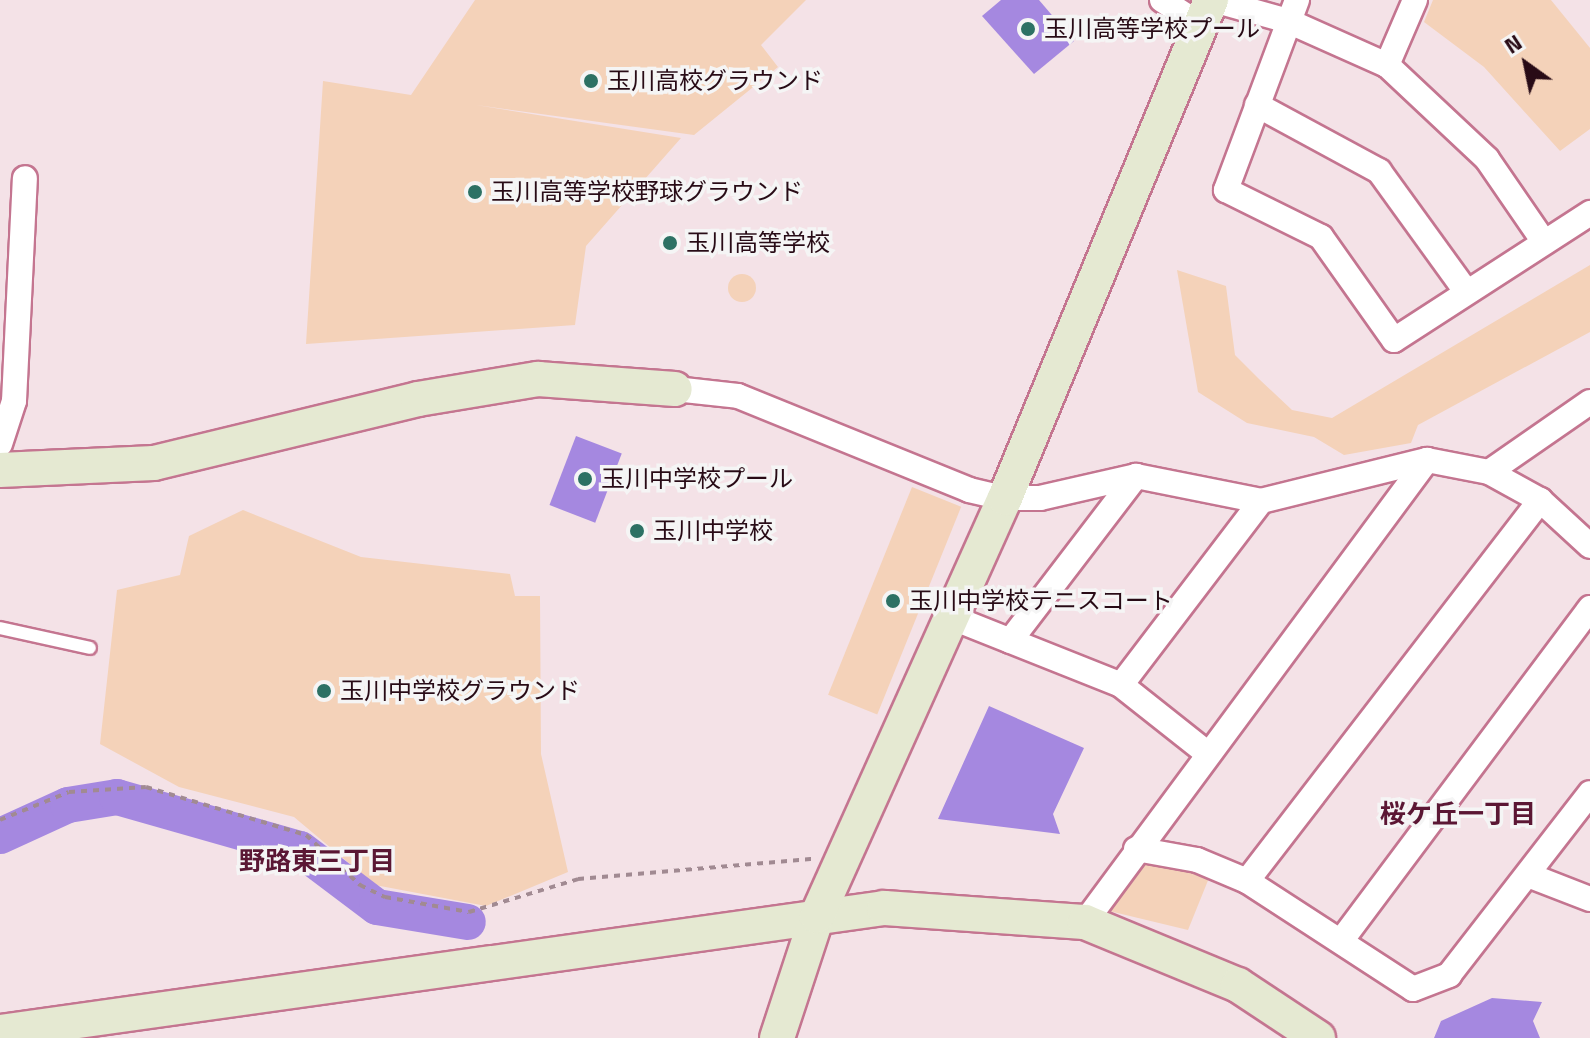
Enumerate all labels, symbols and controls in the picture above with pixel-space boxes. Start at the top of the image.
place label: 玉川高等学校プール [1044,15,1260,43]
marker: 玉川高等学校プール [1019,20,1037,38]
north arrow [1486,24,1566,104]
text: N [1497,25,1529,62]
place label: 玉川高校グラウンド [607,67,823,95]
marker: 玉川高校グラウンド [582,72,600,90]
place label: 玉川高等学校野球グラウンド [491,178,803,206]
marker: 玉川高等学校野球グラウンド [466,183,484,201]
place label: 玉川高等学校 [686,229,830,257]
marker: 玉川高等学校 [661,234,679,252]
place label: 玉川中学校プール [601,465,793,493]
marker: 玉川中学校プール [576,470,594,488]
place label: 玉川中学校 [653,517,773,545]
marker: 玉川中学校 [628,522,646,540]
place label: 玉川中学校テニスコート [909,587,1173,615]
marker: 玉川中学校テニスコート [884,592,902,610]
place label: 玉川中学校グラウンド [340,677,580,705]
marker: 玉川中学校グラウンド [315,682,333,700]
district label: 桜ケ丘一丁目 [1380,798,1536,830]
district label: 野路東三丁目 [239,845,395,877]

